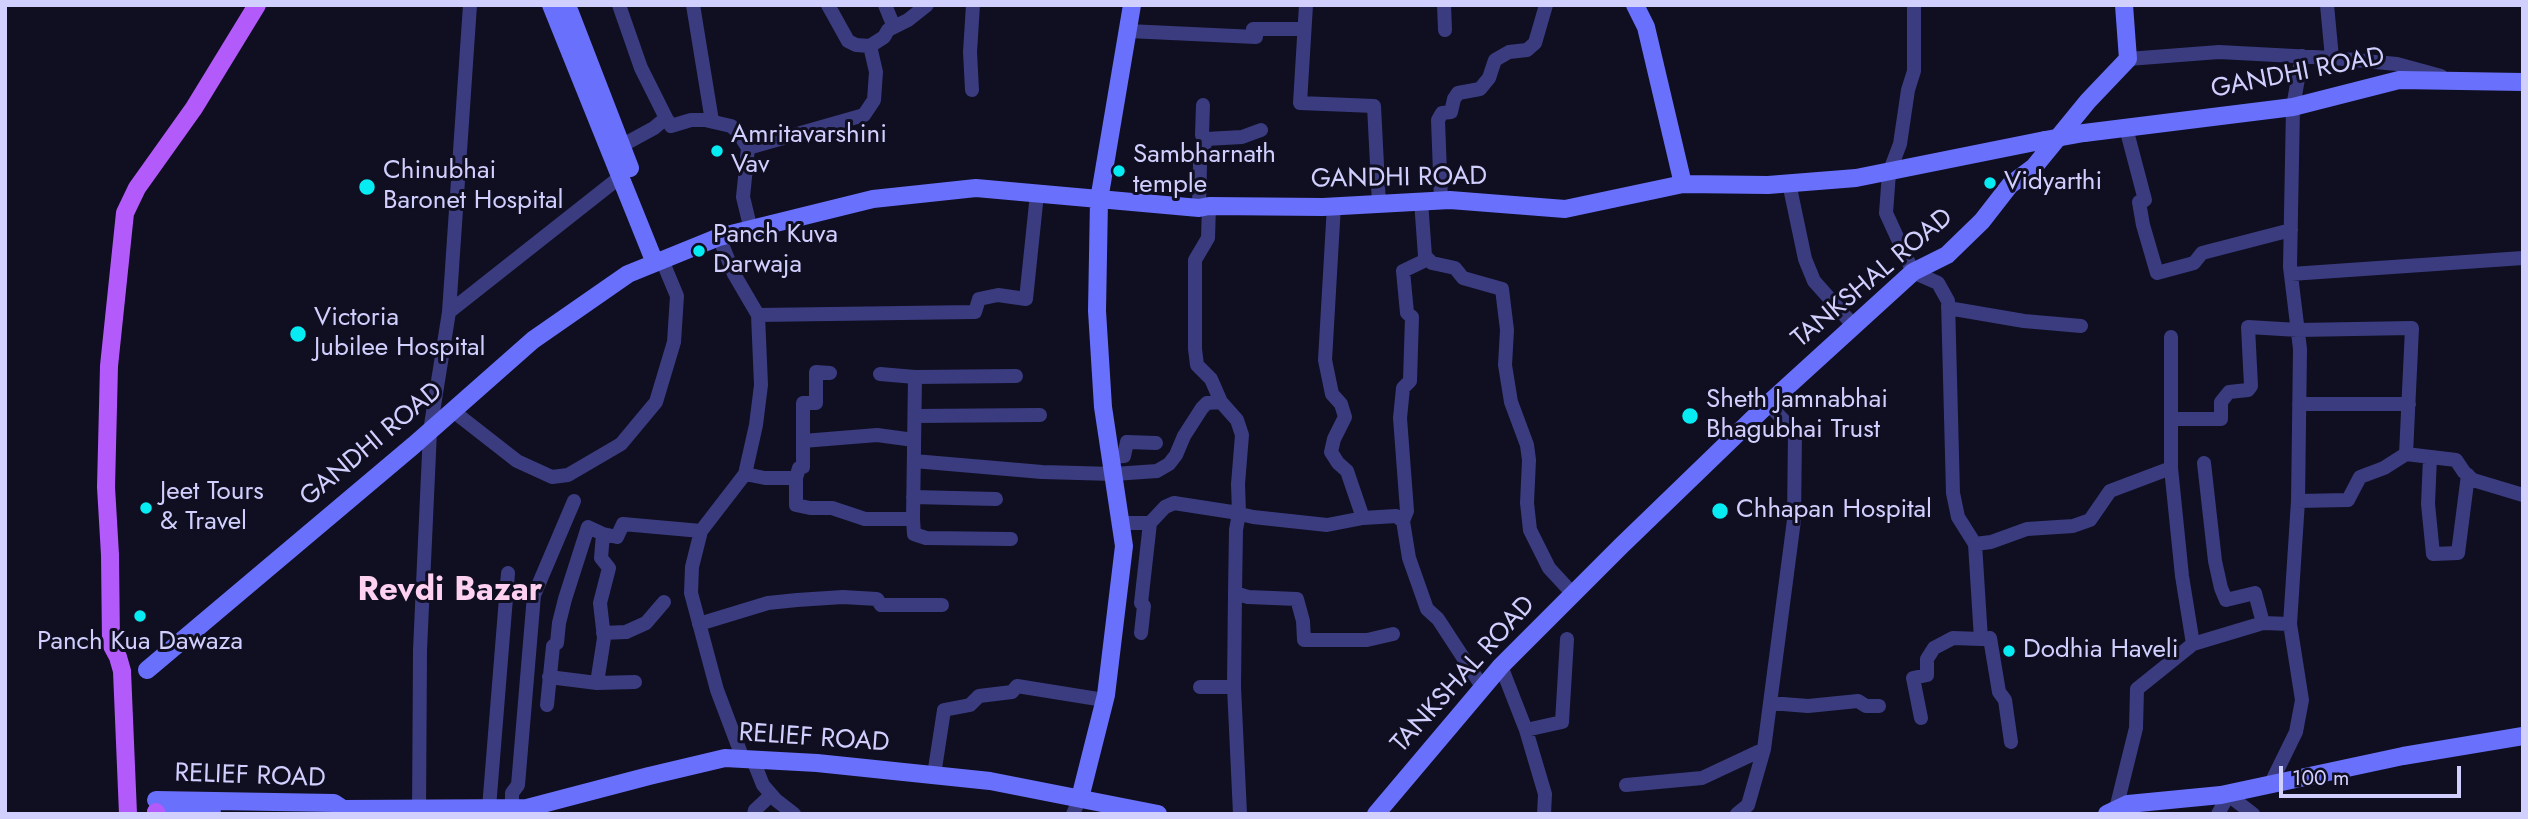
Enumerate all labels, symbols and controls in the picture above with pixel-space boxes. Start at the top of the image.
street label: GANDHI ROAD [2209,42,2387,106]
place label: Amritavarshini Vav [731,120,887,182]
place label: Sambharnath temple [1133,140,1276,202]
marker: Amritavarshini Vav [709,143,725,159]
place label: Chinubhai Baronet Hospital [383,156,563,218]
street label: GANDHI ROAD [1311,162,1487,196]
marker: Sambharnath temple [1111,163,1127,179]
place label: Vidyarthi [2004,167,2102,199]
marker: Vidyarthi [1982,175,1998,191]
marker: Chinubhai Baronet Hospital [357,177,377,197]
street label: TANKSHAL ROAD [1786,203,1960,355]
place label: Panch Kuva Darwaja [713,220,838,282]
marker: Panch Kuva Darwaja [691,243,707,259]
place label: Victoria Jubilee Hospital [314,303,486,364]
marker: Victoria Jubilee Hospital [288,324,308,344]
street label: GANDHI ROAD [294,376,450,514]
place label: Sheth Jamnabhai Bhagubhai Trust [1706,385,1888,446]
marker: Sheth Jamnabhai Bhagubhai Trust [1680,406,1700,426]
place label: Jeet Tours & Travel [160,477,264,538]
place label: Chhapan Hospital [1736,495,1932,527]
marker: Jeet Tours & Travel [138,500,154,516]
marker: Chhapan Hospital [1710,501,1730,521]
district label: Revdi Bazar [358,572,542,612]
street label: TANKSHAL ROAD [1385,590,1543,760]
marker: Panch Kua Dawaza [132,608,148,624]
place label: Panch Kua Dawaza [37,627,243,659]
place label: Dodhia Haveli [2023,635,2179,667]
marker: Dodhia Haveli [2001,643,2017,659]
street label: RELIEF ROAD [738,718,890,760]
scale bar [2283,752,2465,796]
street label: RELIEF ROAD [174,759,326,795]
text: 100 m [2292,763,2349,793]

